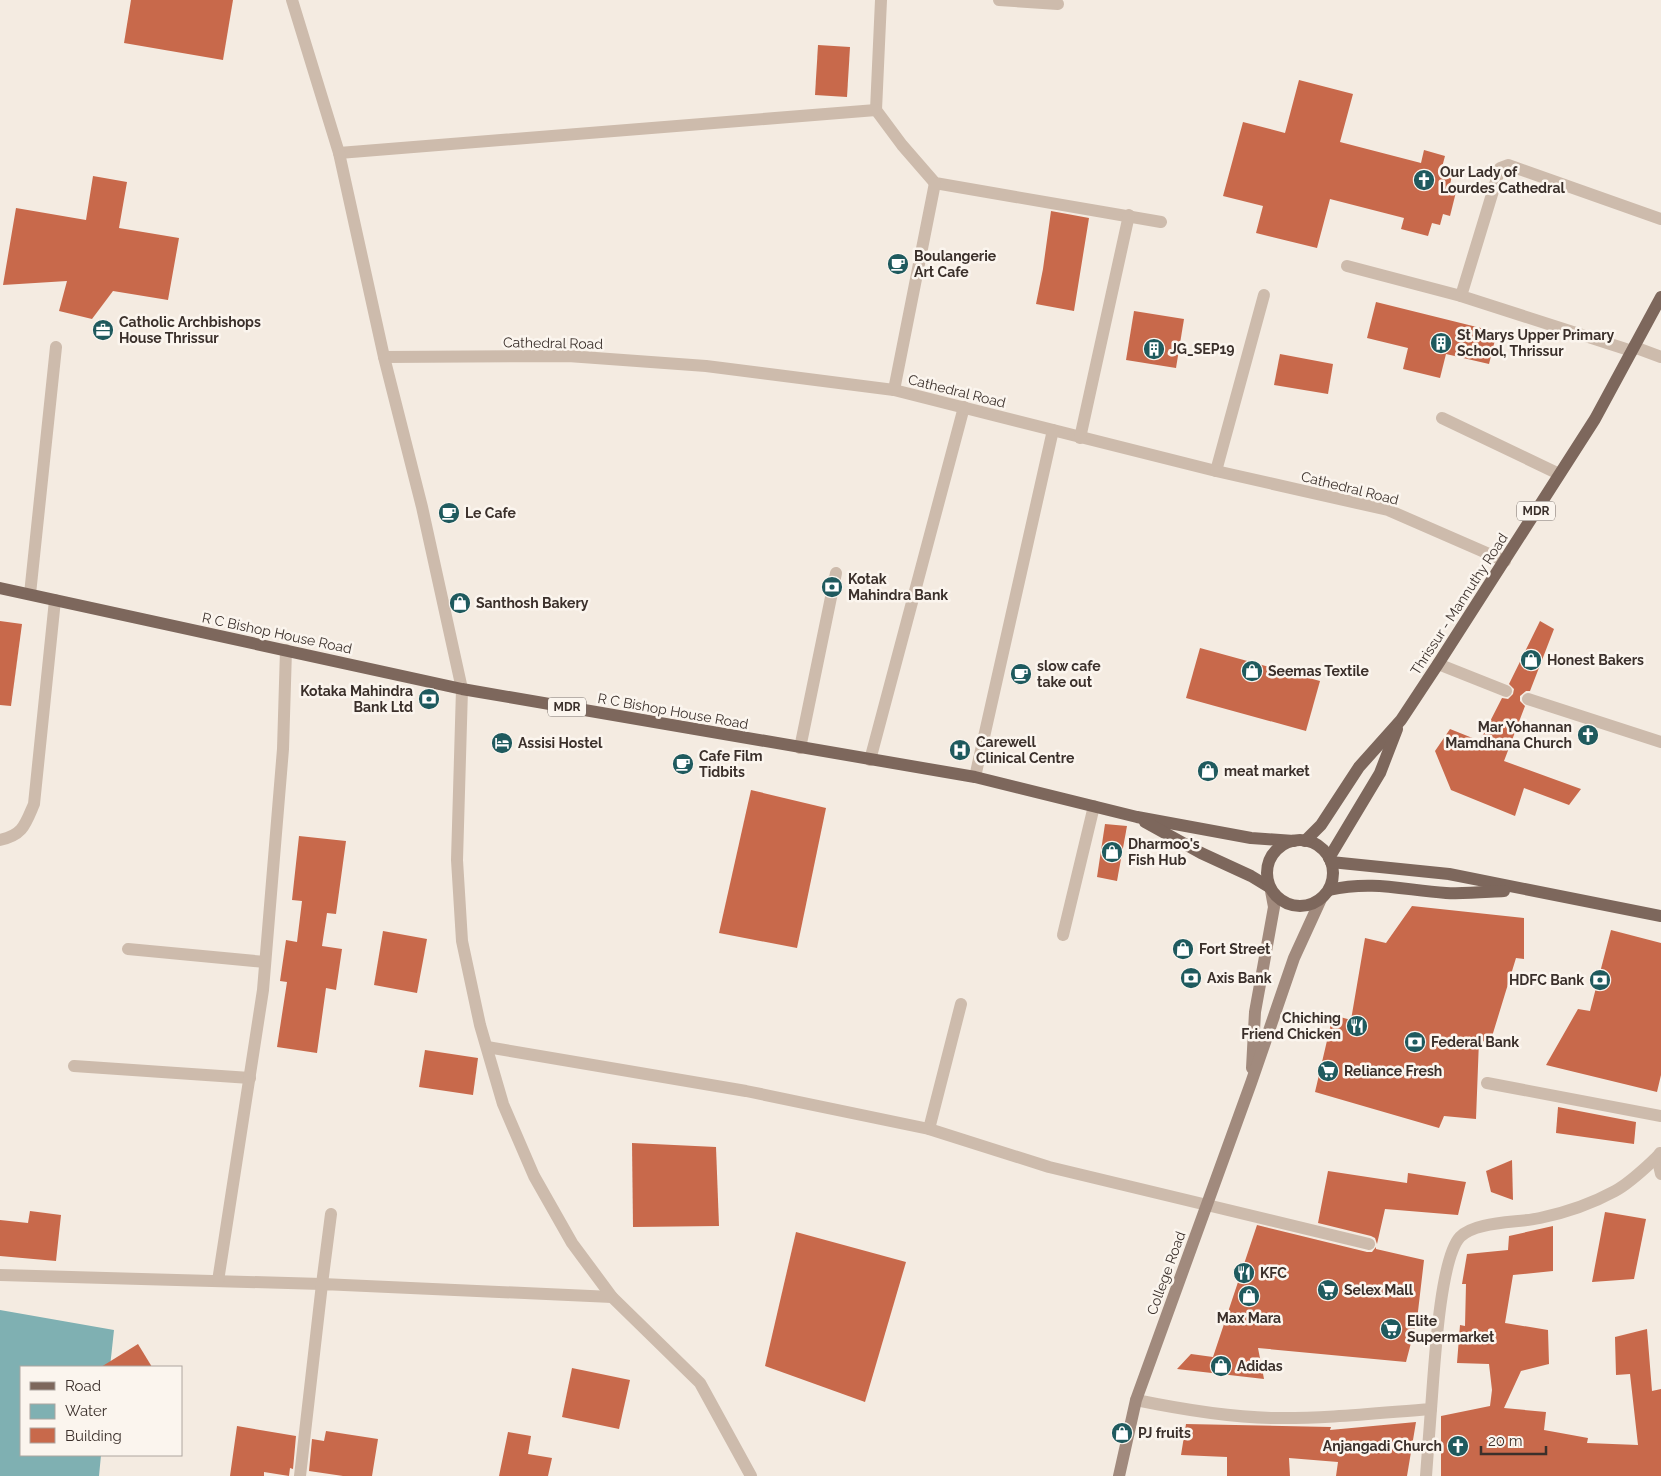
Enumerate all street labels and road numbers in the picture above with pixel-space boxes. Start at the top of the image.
street label: Cathedral Road [503,334,603,352]
street label: Cathedral Road [907,371,1007,411]
street label: Cathedral Road [1300,468,1400,508]
road number: MDR [1517,502,1555,520]
street label: Thrissur - Mannuthy Road [1407,530,1511,678]
street label: R C Bishop House Road [201,609,353,657]
street label: R C Bishop House Road [596,690,750,732]
road number: MDR [548,698,586,716]
street label: College Road [1143,1229,1189,1317]

